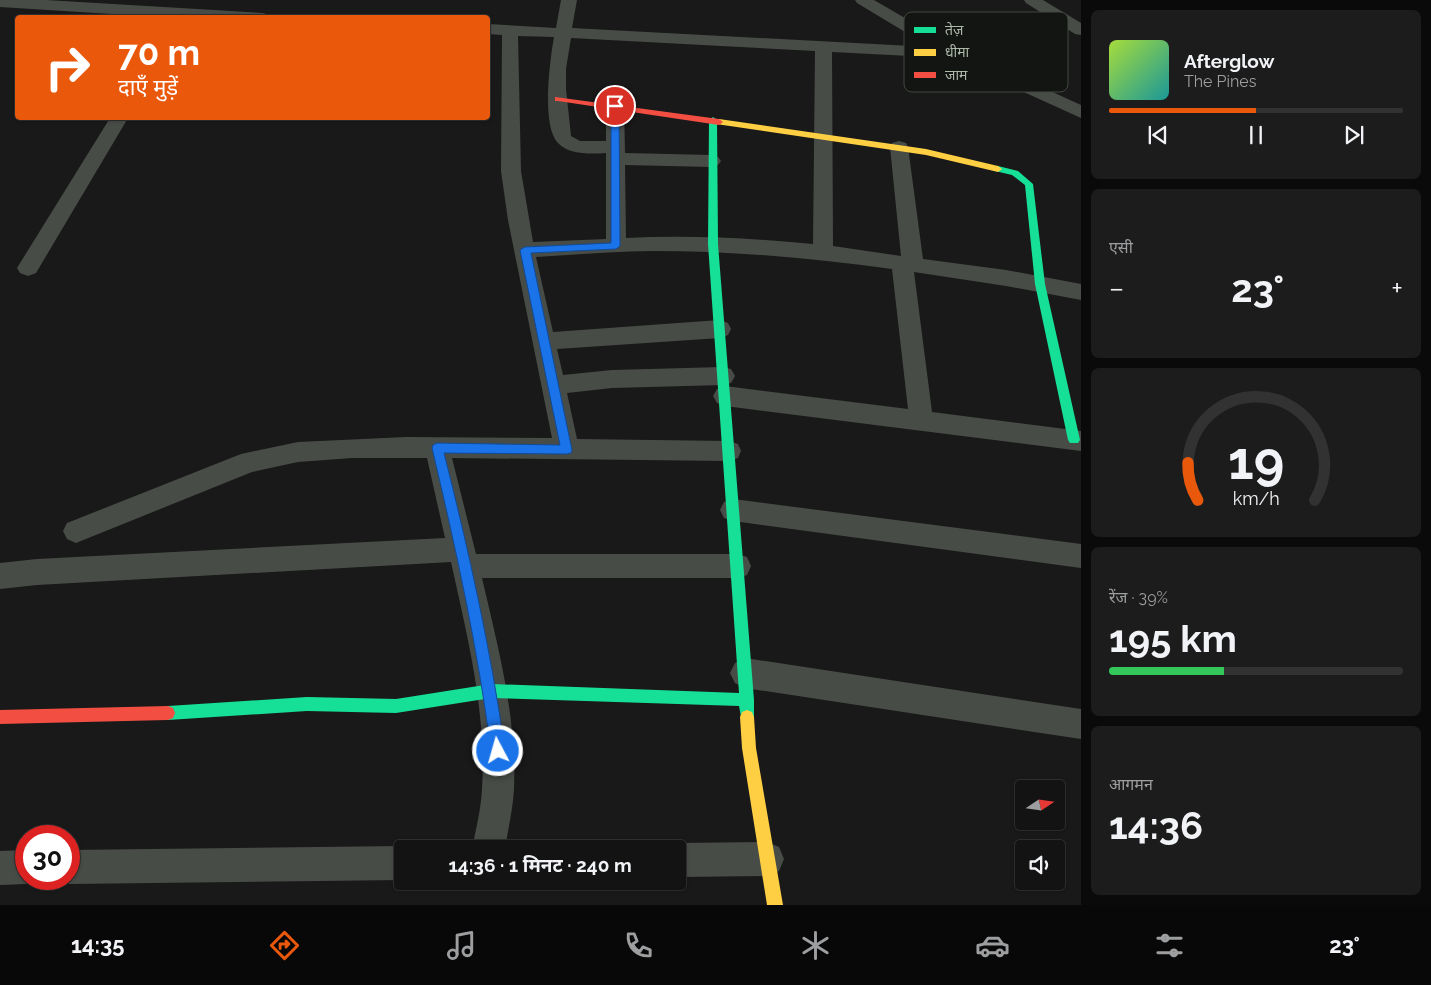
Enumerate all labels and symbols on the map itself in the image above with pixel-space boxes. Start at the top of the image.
legend [904,12,1068,92]
text: तेज़ [945,21,964,38]
text: धीमा [945,44,970,60]
text: जाम [945,67,968,83]
pin [594,85,636,127]
position arrow [471,724,523,776]
north arrow [1015,780,1065,830]
speed limit sign: 30 [15,825,80,890]

